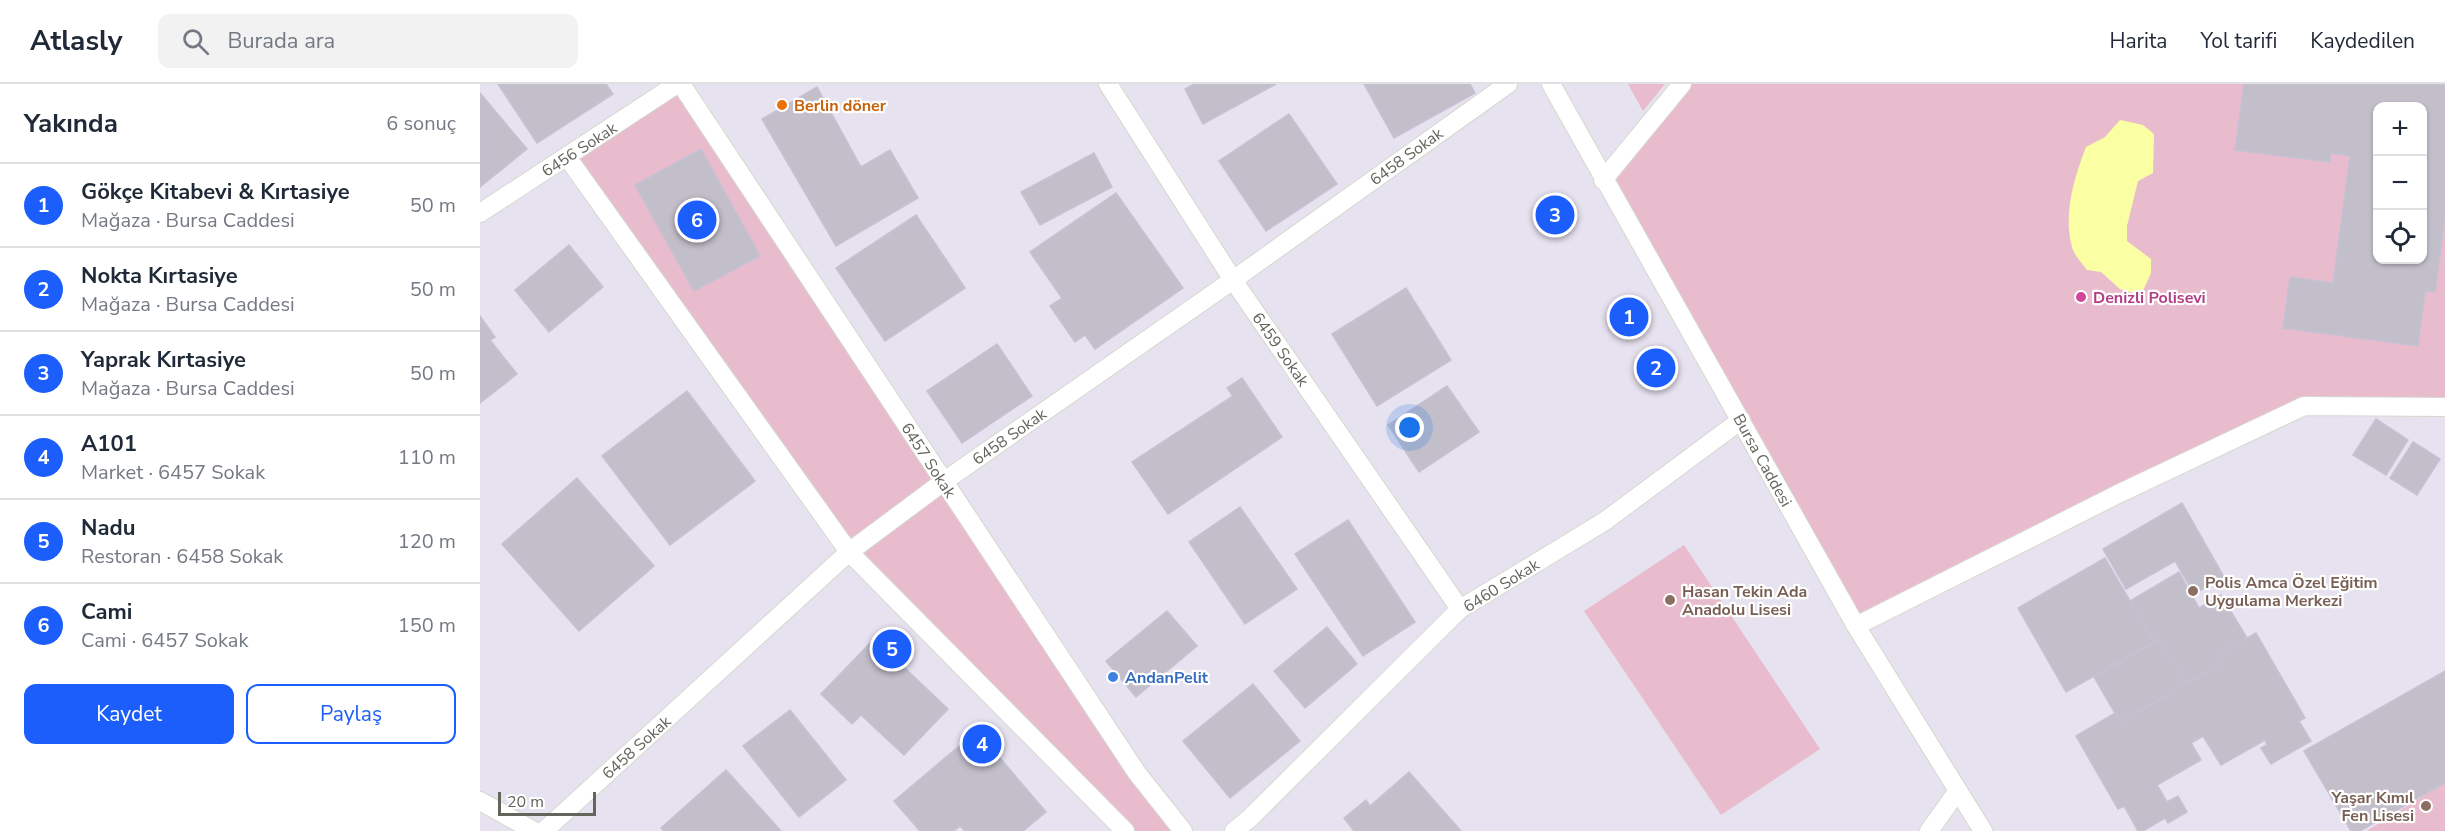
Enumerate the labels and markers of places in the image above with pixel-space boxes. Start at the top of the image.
place label: Berlin döner [794,95,887,117]
marker: Berlin döner [775,98,789,112]
pin: 3 [1536,192,1574,238]
pin: 6 [678,198,716,242]
place label: Denizli Polisevi [2093,287,2206,309]
marker: Denizli Polisevi [2074,290,2088,304]
pin: 1 [1610,294,1648,340]
pin: 2 [1636,346,1676,390]
place label: Polis Amca Özel Eğitim Uygulama Merkezi [2205,572,2378,612]
place label: Hasan Tekin Ada Anadolu Lisesi [1682,581,1807,621]
marker: Polis Amca Özel Eğitim Uygulama Merkezi [2186,584,2200,598]
marker: Hasan Tekin Ada Anadolu Lisesi [1663,593,1677,607]
pin: 5 [872,626,912,672]
place label: AndanPelit [1125,667,1209,689]
marker: AndanPelit [1106,670,1120,684]
pin: 4 [962,722,1002,766]
place label: Yaşar Kımıl Fen Lisesi [2331,787,2414,827]
marker: Yaşar Kımıl Fen Lisesi [2419,799,2433,813]

